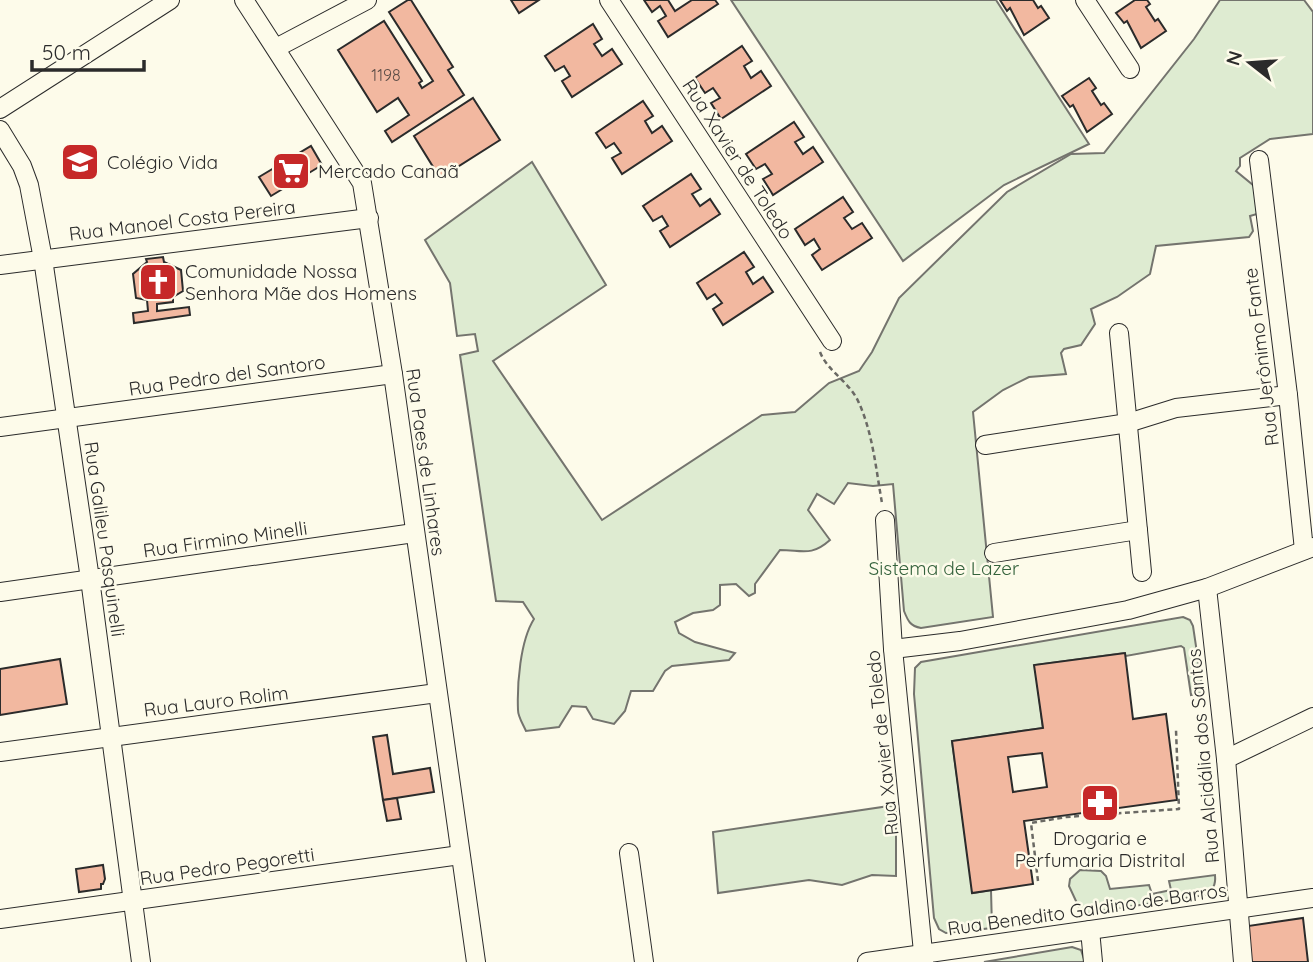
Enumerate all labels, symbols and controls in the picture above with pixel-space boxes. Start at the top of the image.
scale bar [32,28,144,72]
north arrow [1215,28,1285,98]
text: 50 m [42,39,91,65]
text: N [1220,48,1247,68]
house number: 1198 [371,65,401,85]
street label: Rua Xavier de Toledo [677,74,799,244]
school or university icon: Colégio Vida [59,141,101,183]
place label: Colégio Vida [107,150,218,174]
supermarket icon: Mercado Canaã [270,150,312,192]
place label: Mercado Canaã [318,159,459,183]
street label: Rua Manoel Costa Pereira [67,194,297,246]
place label: Comunidade Nossa Senhora Mãe dos Homens [185,259,417,305]
church icon: Comunidade Nossa Senhora Mãe dos Homens [137,261,179,303]
street label: Rua Jerônimo Fante [1238,266,1284,448]
street label: Rua Pedro del Santoro [127,349,327,401]
street label: Rua Paes de Linhares [401,367,451,557]
street label: Rua Galileu Pasquinelli [79,440,131,638]
street label: Rua Firmino Minelli [141,516,309,562]
park label: Sistema de Lazer [869,556,1020,580]
street label: Rua Alcidália dos Santos [1182,647,1224,864]
street label: Rua Xavier de Toledo [860,649,904,837]
street label: Rua Lauro Rolim [142,680,290,722]
pharmacy icon: Drogaria e Perfumaria Distrital [1079,782,1121,824]
place label: Drogaria e Perfumaria Distrital [1015,826,1185,872]
street label: Rua Pedro Pegoretti [138,842,316,890]
street label: Rua Benedito Galdino de Barros [946,877,1228,940]

